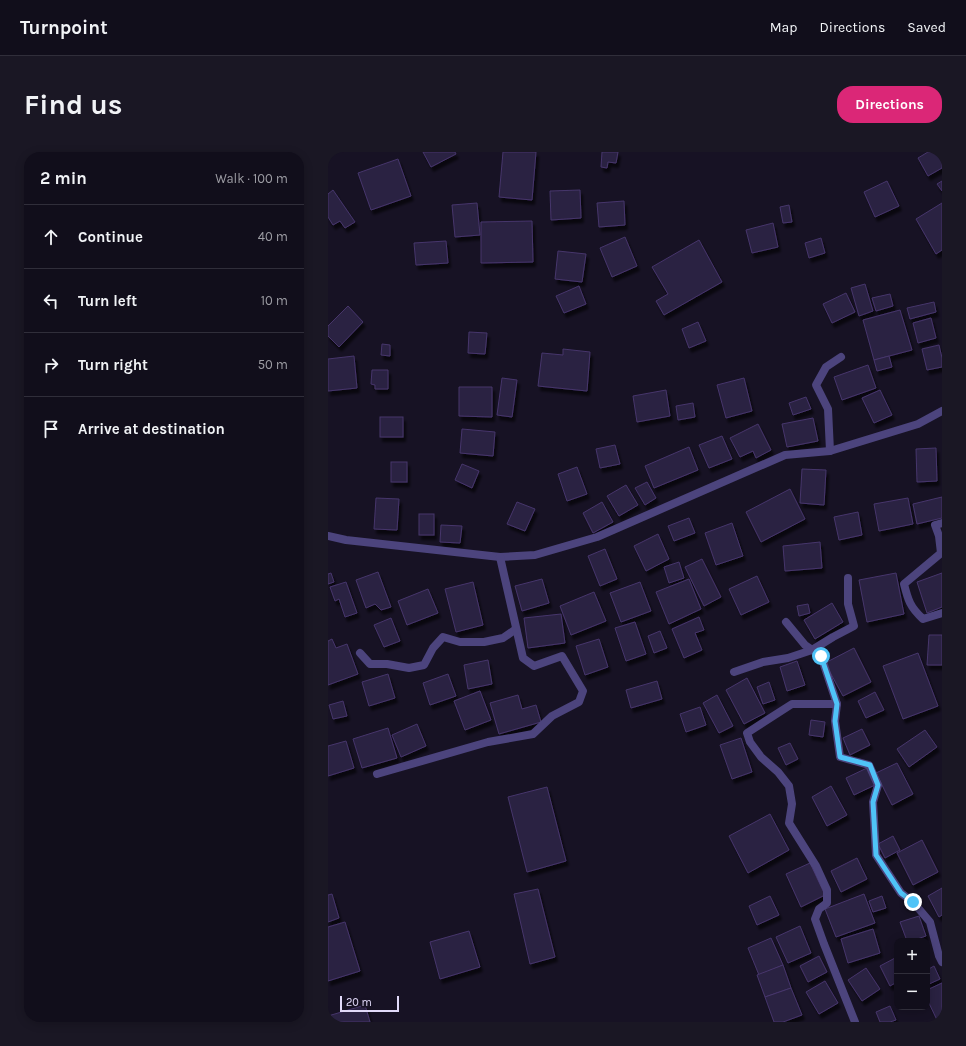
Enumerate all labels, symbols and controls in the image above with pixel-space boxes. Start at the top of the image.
text: Turnpoint [20,17,108,39]
text: Map [770,19,798,36]
text: Directions [820,19,885,36]
text: Saved [907,19,946,36]
button: Directions [837,86,942,123]
text: Find us [24,88,123,121]
text: 2 min [40,168,87,188]
text: Walk · 100 m [215,171,288,186]
icon: ahead [40,226,62,248]
text: Continue [78,228,143,246]
text: 40 m [258,229,288,244]
icon: left [40,290,62,312]
text: Turn left [78,292,137,310]
text: 10 m [261,293,288,308]
icon: right [40,354,62,376]
text: Turn right [78,356,148,374]
text: 50 m [258,357,288,372]
icon: arrive [40,418,62,440]
text: Arrive at destination [78,420,225,438]
route start [812,647,830,665]
route end [904,893,922,911]
map controls [894,938,930,1010]
button: + [894,938,930,974]
button: − [894,974,930,1010]
scale bar [340,994,399,1013]
text: 20 m [346,996,372,1009]

